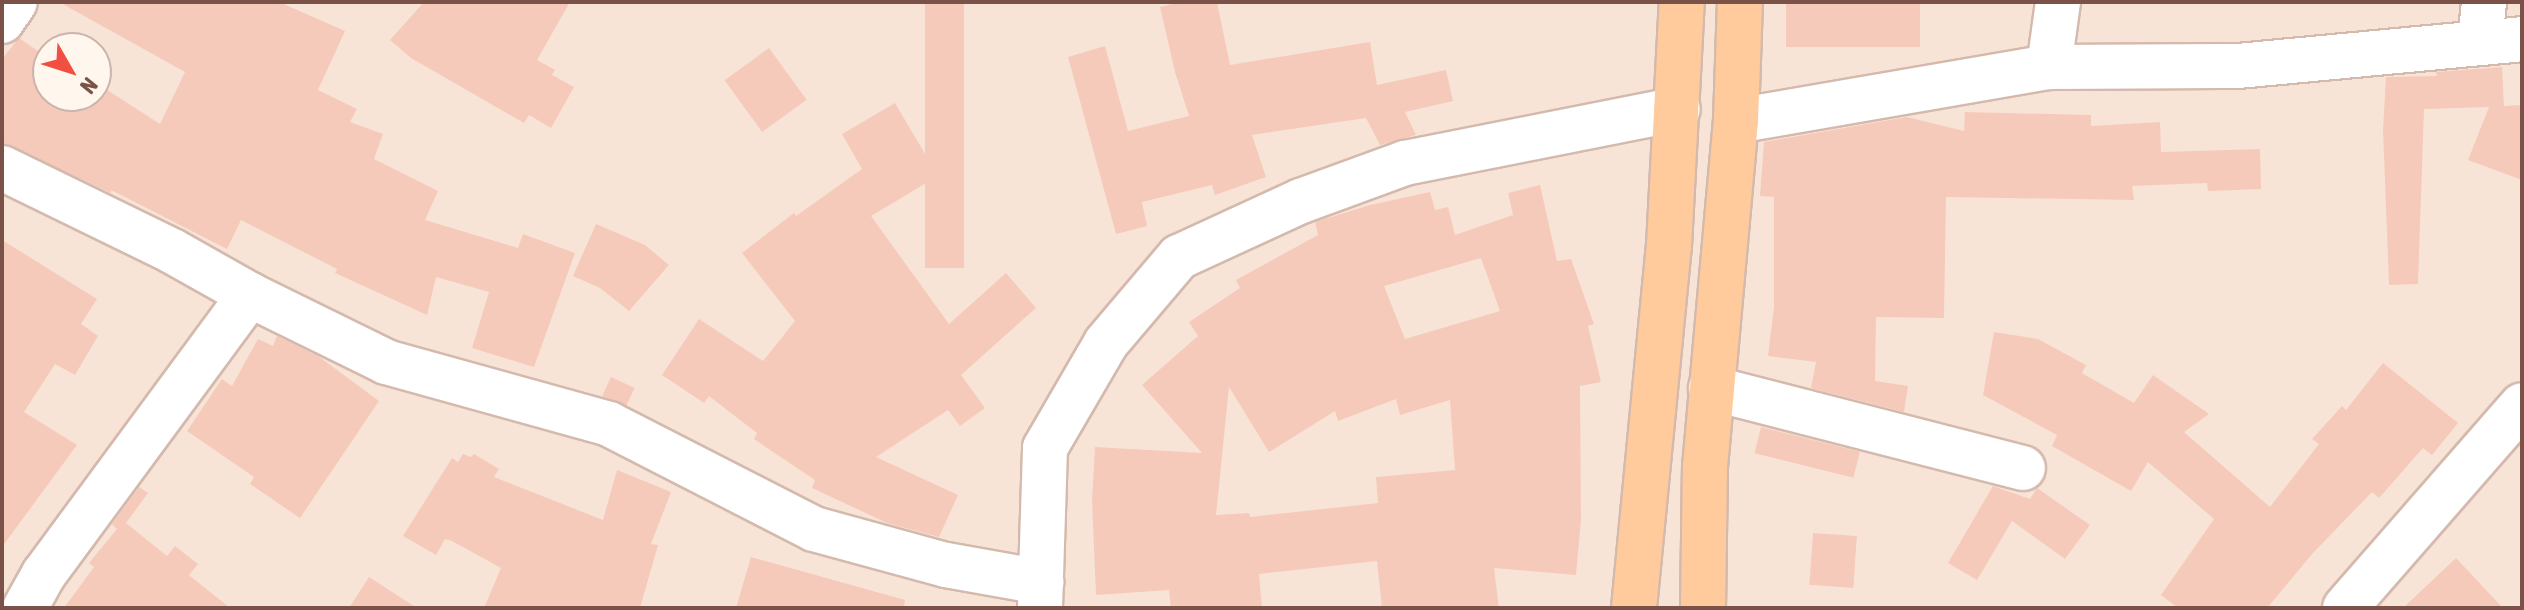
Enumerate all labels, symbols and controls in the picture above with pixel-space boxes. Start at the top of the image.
north arrow [32,32,112,112]
text: N [75,73,103,99]

